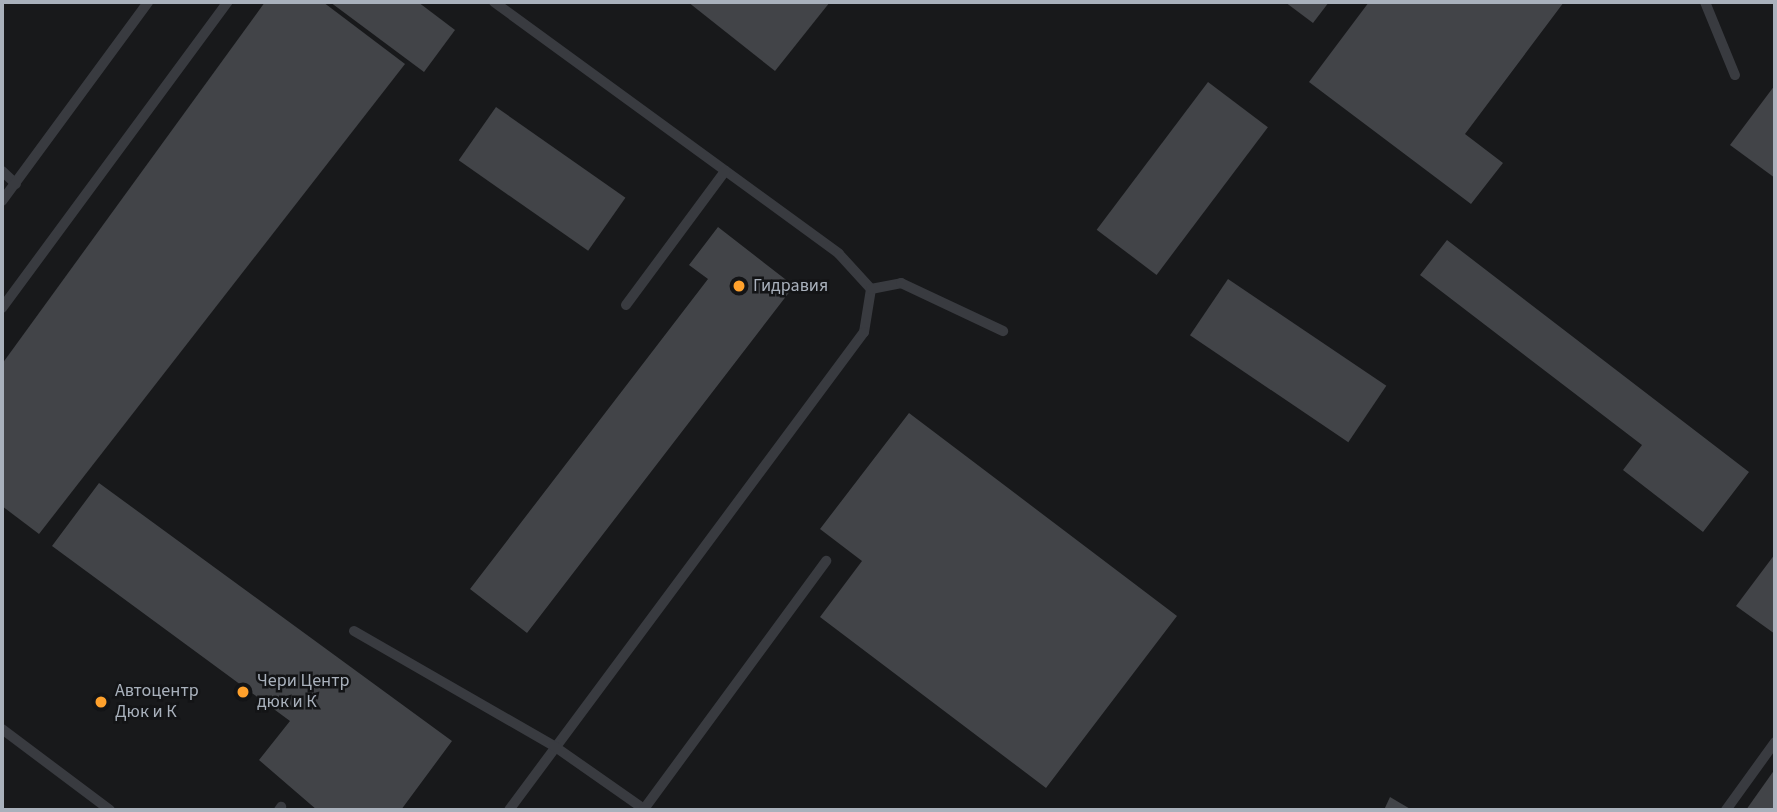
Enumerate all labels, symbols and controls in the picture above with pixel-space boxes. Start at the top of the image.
place label: Гидравия [753,275,828,297]
marker: Гидравия [731,278,747,294]
place label: Чери Центр дюк и К [257,671,349,714]
place label: Автоцентр Дюк и К [115,681,199,724]
marker: Чери Центр дюк и К [235,684,251,700]
marker: Автоцентр Дюк и К [93,694,109,710]

